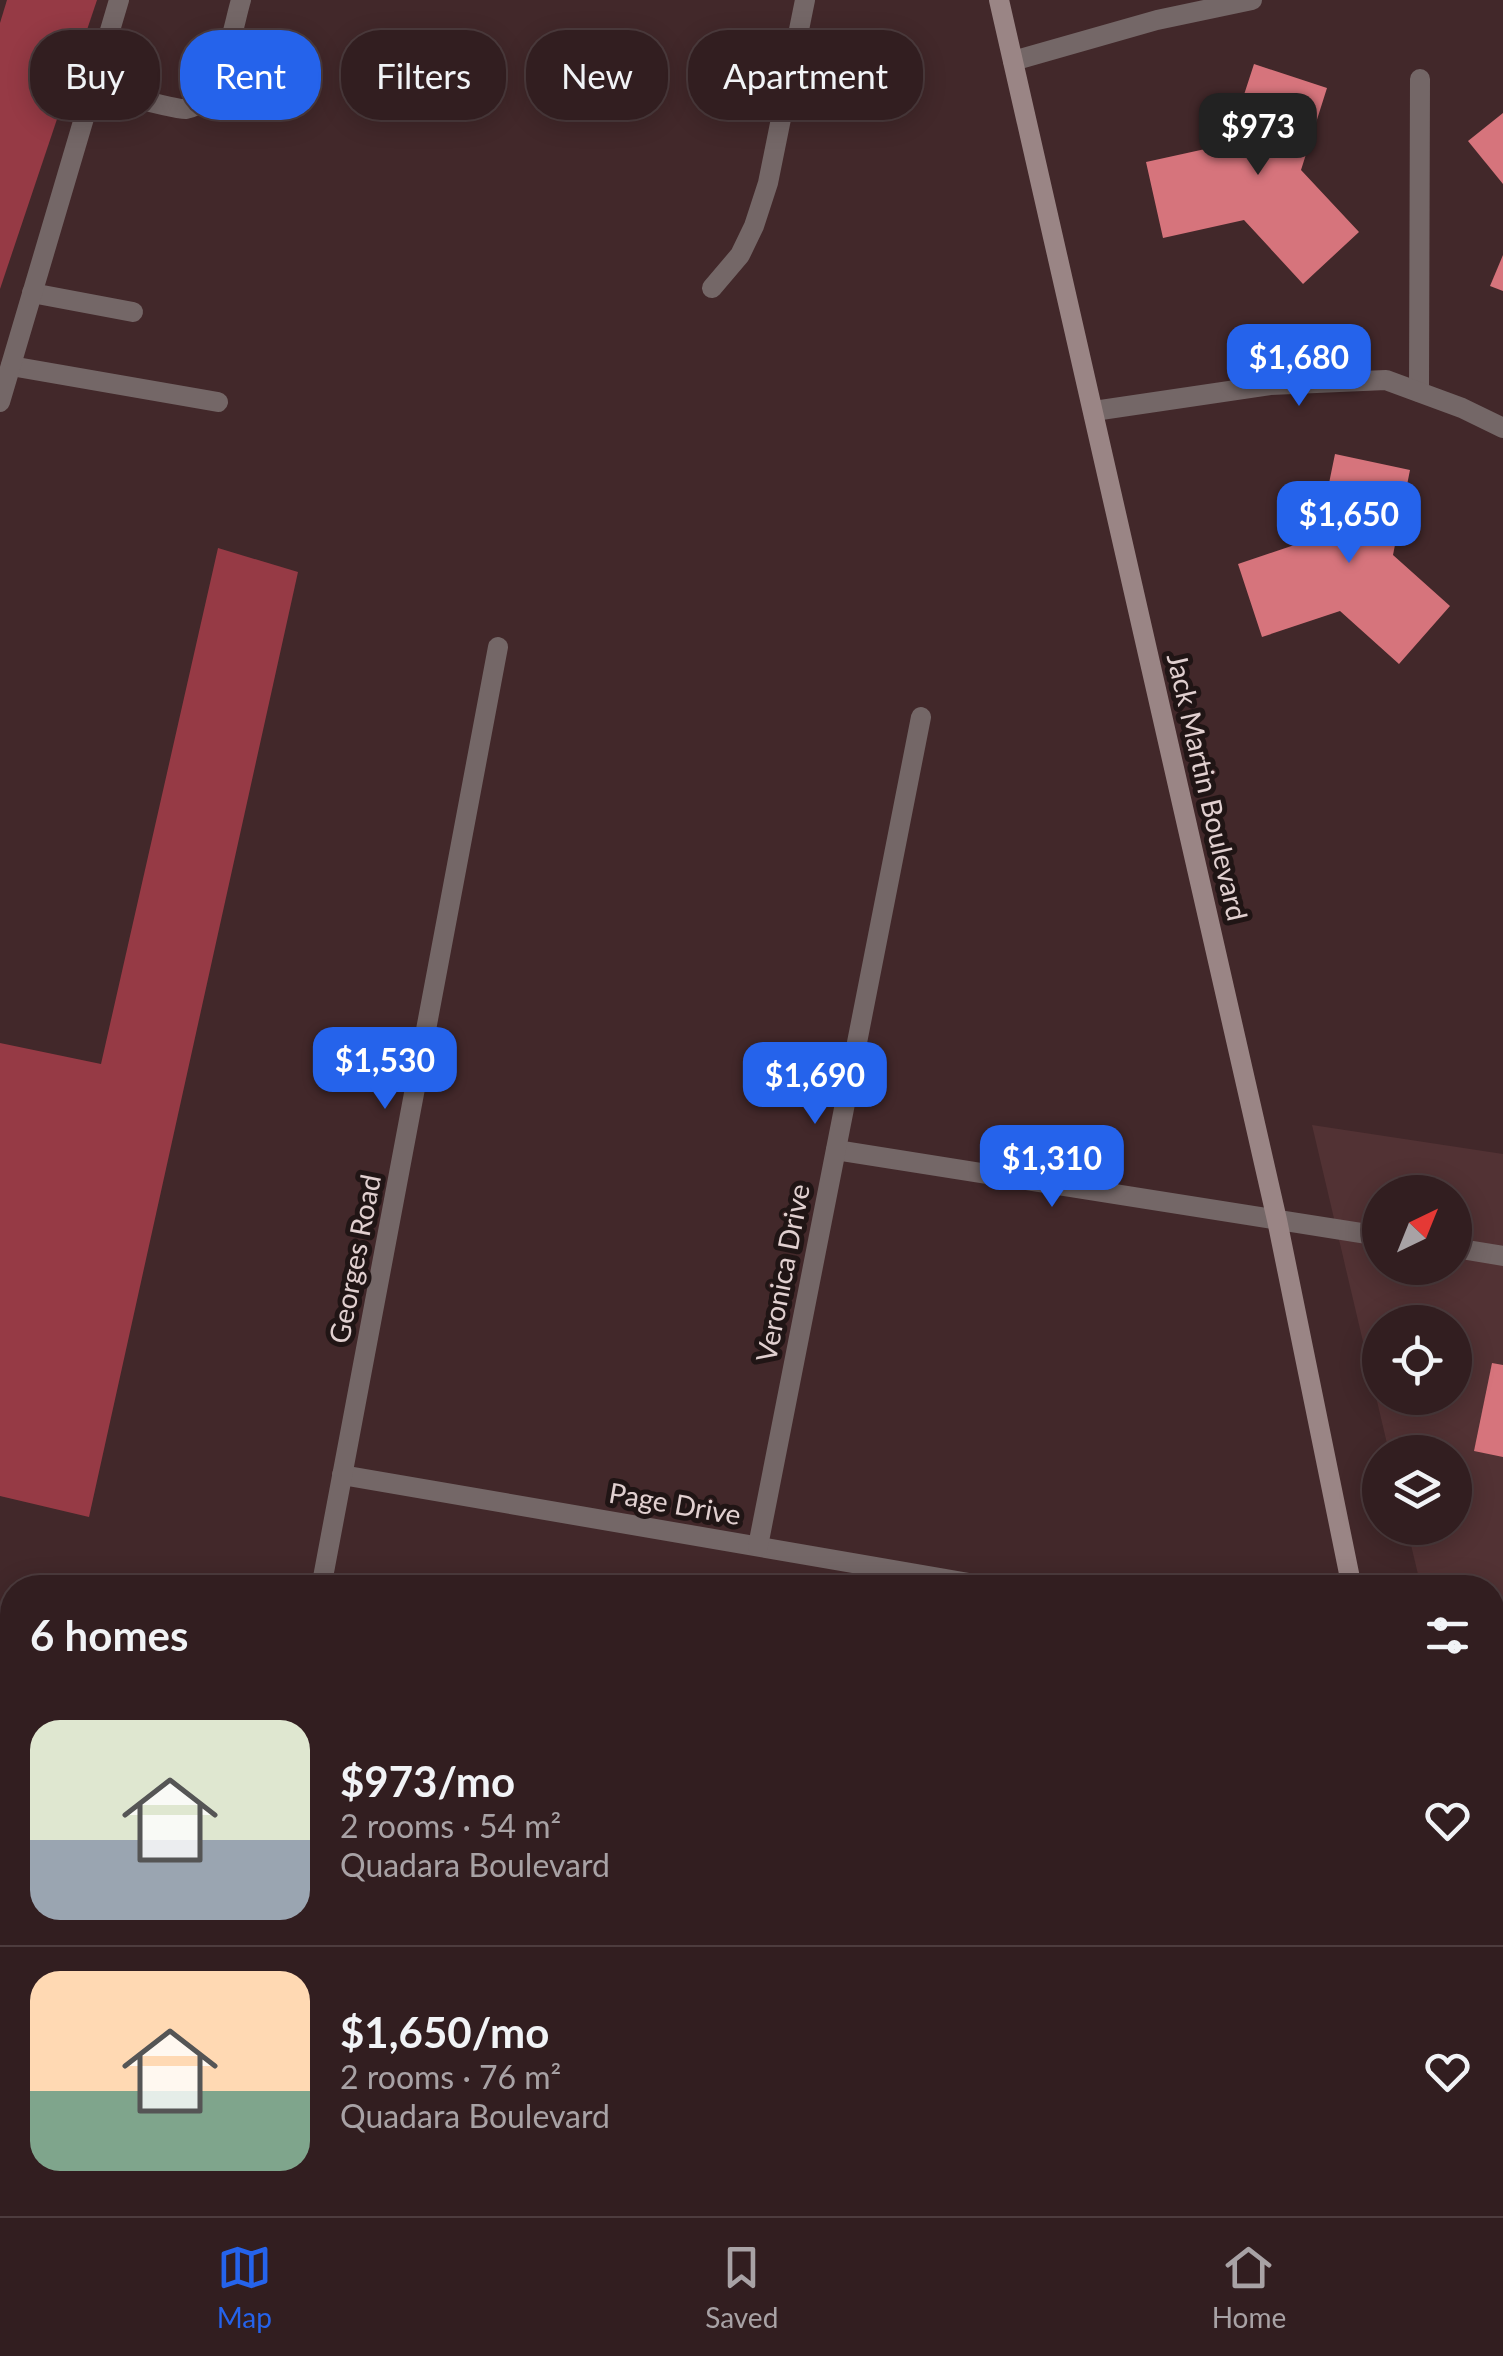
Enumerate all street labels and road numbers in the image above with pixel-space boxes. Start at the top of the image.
street label: Jack Martin Boulevard [1161,650,1255,924]
street label: Georges Road [321,1171,387,1346]
street label: Veronica Drive [748,1181,816,1365]
street label: Page Drive [607,1475,744,1531]

